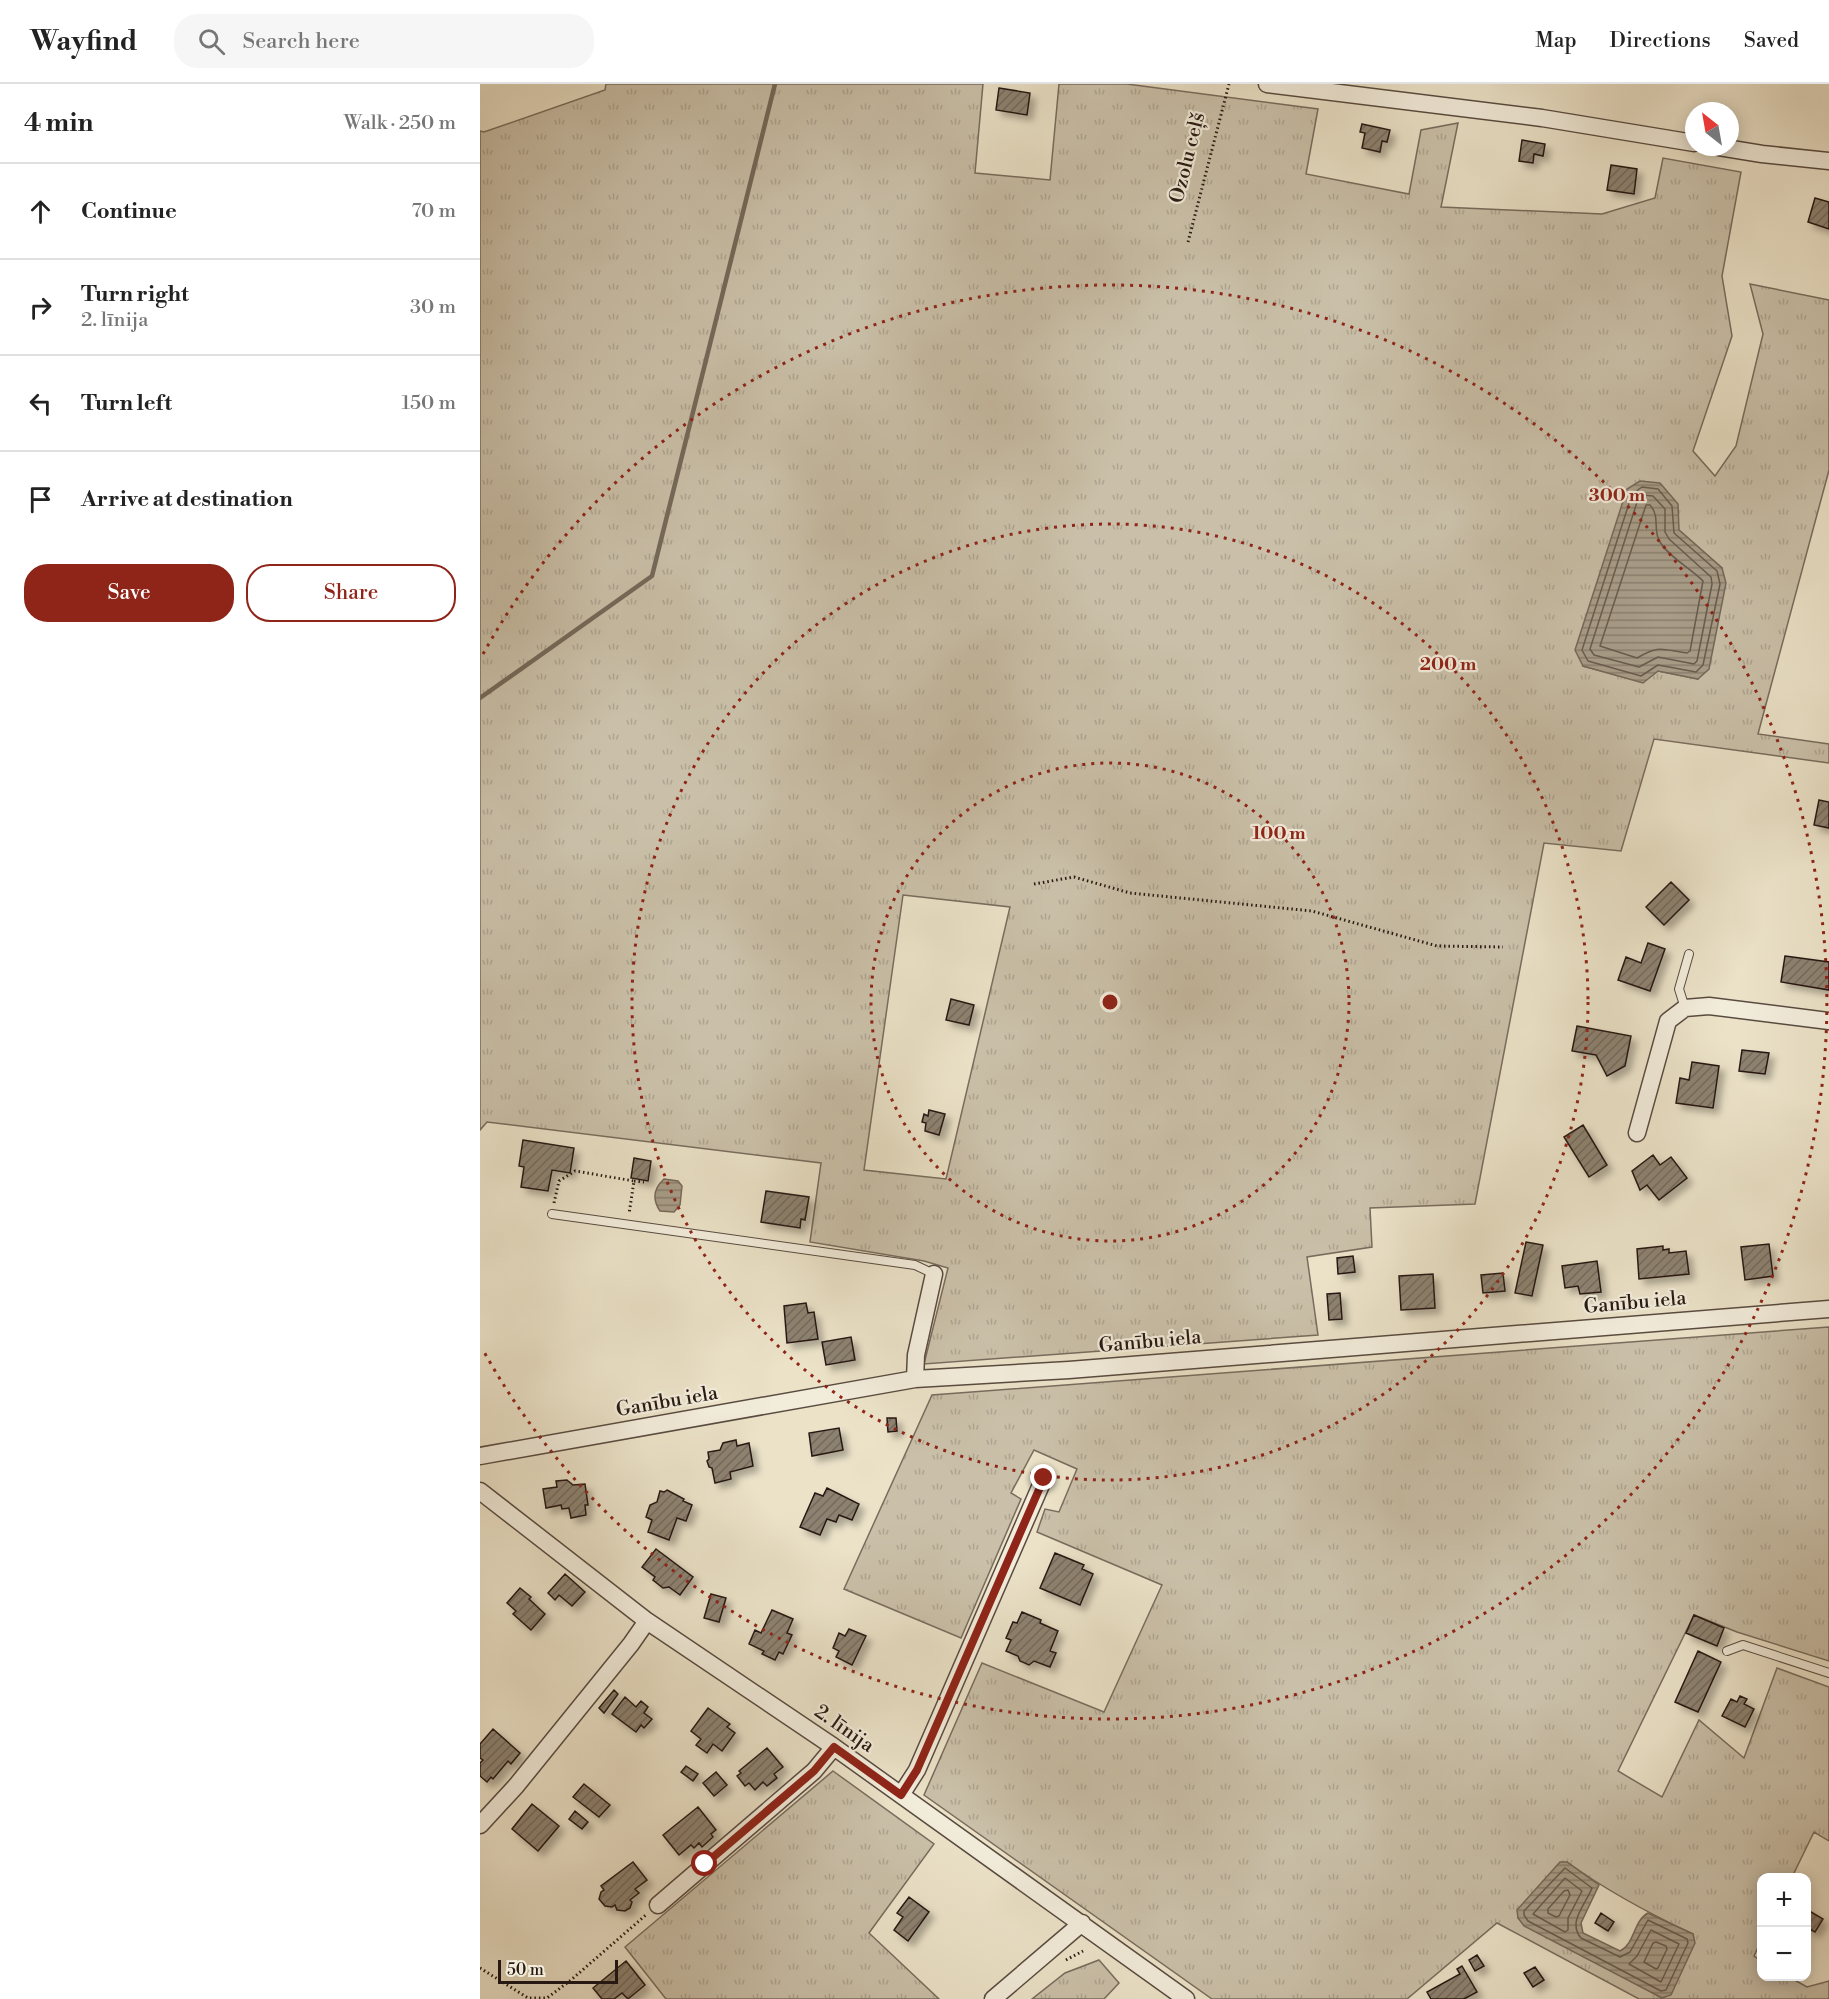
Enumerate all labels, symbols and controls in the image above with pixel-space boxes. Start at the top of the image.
search box [174,14,594,68]
text: Wayfind [30,24,138,59]
icon: search [195,25,228,58]
text: Search here [243,28,360,55]
text: Map [1535,28,1577,54]
text: Directions [1610,28,1711,54]
text: Saved [1744,28,1799,54]
north arrow [1685,102,1739,156]
text: 4 min [24,107,94,139]
street label: Ozolu ceļš [1165,110,1211,206]
text: Walk · 250 m [344,111,456,136]
icon: ahead [24,195,57,228]
text: Continue [81,198,177,225]
text: 70 m [412,199,456,224]
text: Turn right [81,281,189,308]
icon: right [24,291,57,324]
text: 30 m [410,295,456,320]
text: 2. līnija [81,308,148,333]
icon: left [24,387,57,420]
text: Turn left [81,390,172,417]
text: 150 m [401,391,456,416]
icon: arrive [24,483,57,516]
text: 300 m [1589,484,1646,507]
text: Arrive at destination [81,486,293,513]
button: Save [24,564,234,622]
button: Share [246,564,456,622]
text: 200 m [1420,653,1477,676]
text: 100 m [1252,822,1306,845]
centre of rings [1100,992,1120,1012]
street label: Ganību iela [1583,1286,1688,1320]
street label: Ganību iela [1098,1325,1203,1359]
street label: Ganību iela [614,1381,721,1423]
route end [1030,1464,1056,1490]
street label: 2. līnija [809,1699,879,1759]
route start [691,1850,717,1876]
map controls [1757,1873,1811,1981]
button: + [1757,1873,1811,1927]
button: − [1757,1927,1811,1981]
scale bar [498,1957,618,1984]
text: 50 m [507,1960,544,1980]

